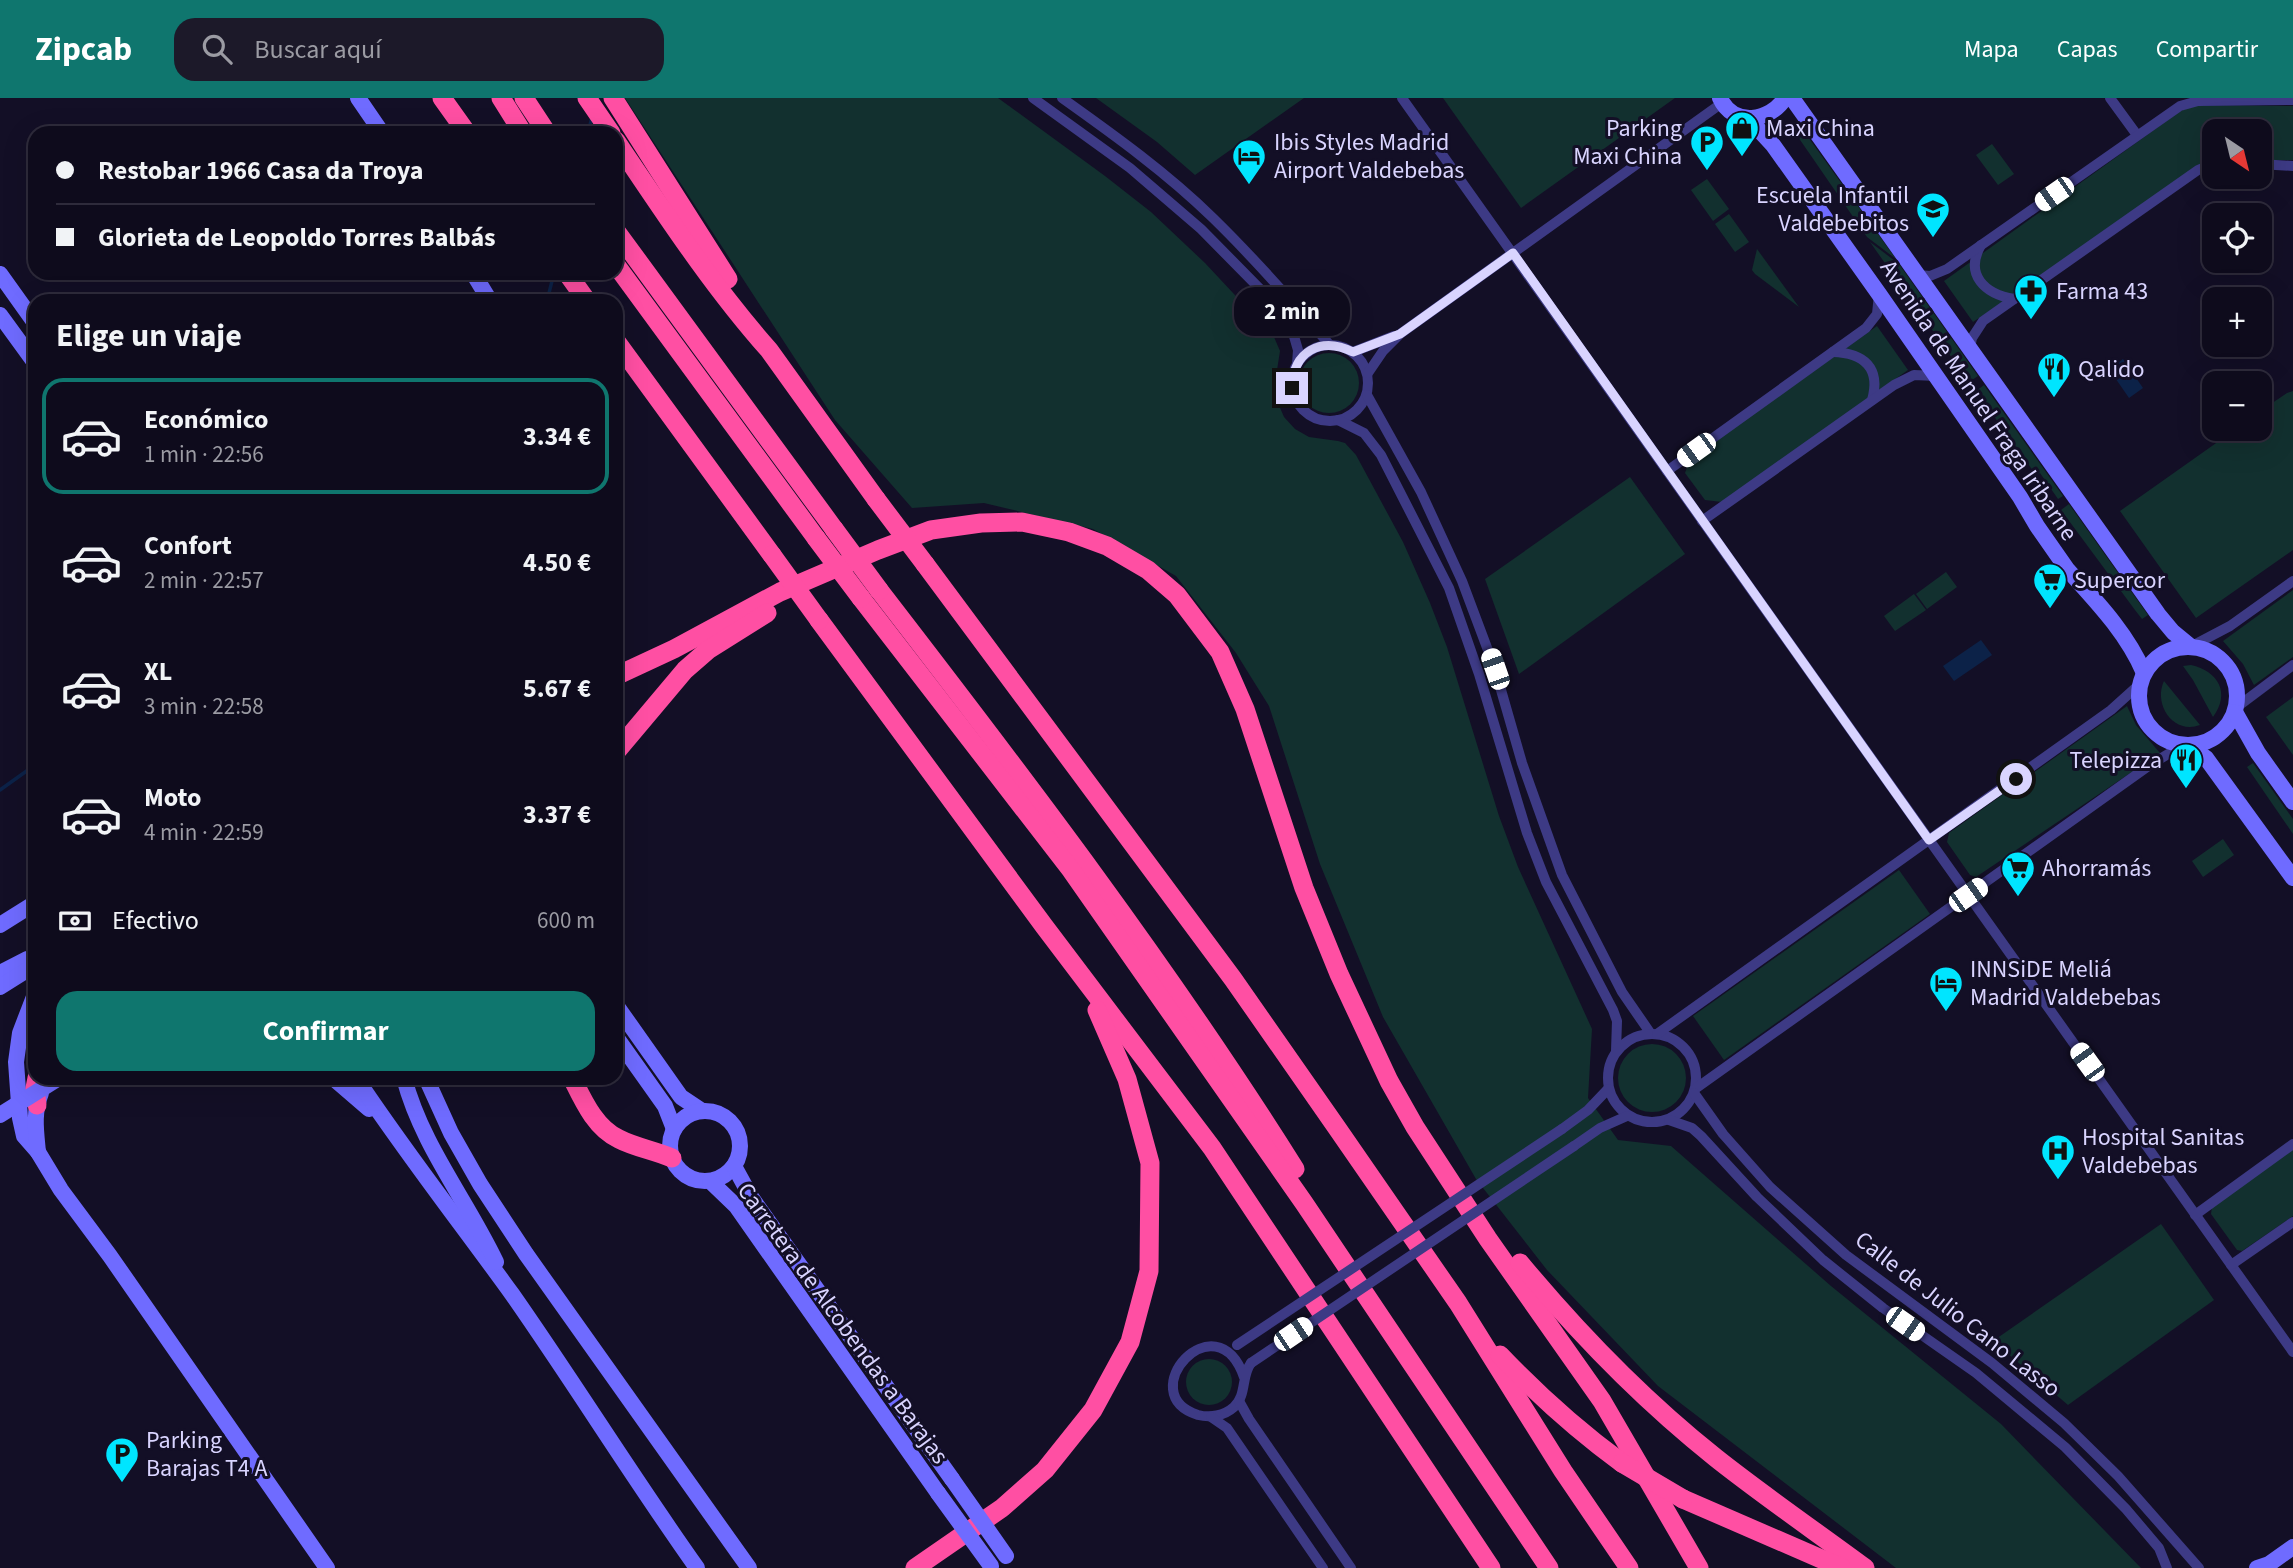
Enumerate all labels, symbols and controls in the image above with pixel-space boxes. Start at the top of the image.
search box [174,18,664,81]
text: Zipcab [35,26,132,73]
icon: search [198,30,236,68]
text: Buscar aquí [254,31,382,68]
text: Mapa [1964,32,2019,67]
text: Capas [2057,32,2118,67]
text: Compartir [2156,32,2258,67]
shop icon: Maxi China [1723,109,1761,158]
place label: Parking Maxi China [1573,111,1682,174]
place label: Maxi China [1766,111,1875,146]
north arrow [2202,119,2272,189]
map controls [2202,119,2272,441]
parking icon: Parking Maxi China [1688,123,1726,172]
place label: Ibis Styles Madrid Airport Valdebebas [1274,125,1464,188]
hotel icon: Ibis Styles Madrid Airport Valdebebas [1230,137,1268,186]
text: Restobar 1966 Casa da Troya [98,152,424,189]
car [2031,173,2078,215]
place label: Escuela Infantil Valdebebitos [1756,178,1909,241]
school or university icon: Escuela Infantil Valdebebitos [1914,190,1952,239]
button: locate [2202,203,2272,273]
text: Glorieta de Leopoldo Torres Balbás [98,219,496,256]
street label: Avenida de Manuel Fraga Iribarne [1871,253,2086,548]
pharmacy icon: Farma 43 [2012,272,2050,321]
place label: Farma 43 [2056,274,2148,309]
callout: 2 min [1234,286,1350,336]
button: + [2202,287,2272,357]
text: 2 min [1264,295,1320,328]
text: Elige un viaje [56,313,242,359]
restaurant icon: Qalido [2035,350,2073,399]
place label: Qalido [2078,352,2144,387]
button: − [2202,371,2272,441]
route end [1276,372,1308,404]
text: Económico [144,401,269,438]
icon: car [60,405,123,468]
text: 3.34 € [523,418,591,455]
car [1673,429,1720,471]
text: 1 min · 22:56 [144,438,264,471]
text: Confort [144,527,232,564]
icon: car [60,531,123,594]
text: 4.50 € [523,544,591,581]
supermarket icon: Supercor [2031,561,2069,610]
place label: Supercor [2074,563,2166,598]
text: 2 min · 22:57 [144,564,264,597]
car [1479,646,1512,692]
text: XL [144,653,172,690]
icon: car [60,657,123,720]
text: 5.67 € [523,670,591,707]
text: 3 min · 22:58 [144,690,264,723]
restaurant icon: Telepizza [2167,741,2205,790]
place label: Telepizza [2070,743,2162,778]
route start [2000,763,2032,795]
text: Moto [144,779,201,816]
icon: car [60,783,123,846]
text: 3.37 € [523,796,591,833]
text: 4 min · 22:59 [144,816,264,849]
supermarket icon: Ahorramás [1999,849,2037,898]
place label: Ahorramás [2042,851,2151,886]
car [1945,874,1992,916]
icon: cash [56,902,94,940]
text: Efectivo [112,902,199,939]
text: 600 m [537,904,595,937]
place label: INNSiDE Meliá Madrid Valdebebas [1970,952,2161,1015]
hotel icon: INNSiDE Meliá Madrid Valdebebas [1927,964,1965,1013]
button: Confirmar [56,991,595,1071]
car [2067,1039,2108,1085]
place label: Hospital Sanitas Valdebebas [2082,1120,2244,1183]
hospital icon: Hospital Sanitas Valdebebas [2039,1132,2077,1181]
street label: Carretera de Alcobendas a Barajas [728,1175,957,1471]
street label: Calle de Julio Cano Lasso [1847,1223,2068,1406]
car [1882,1303,1929,1345]
car [1270,1314,1317,1354]
place label: Parking Barajas T4 A [146,1423,268,1486]
parking icon: Parking Barajas T4 A [103,1435,141,1484]

